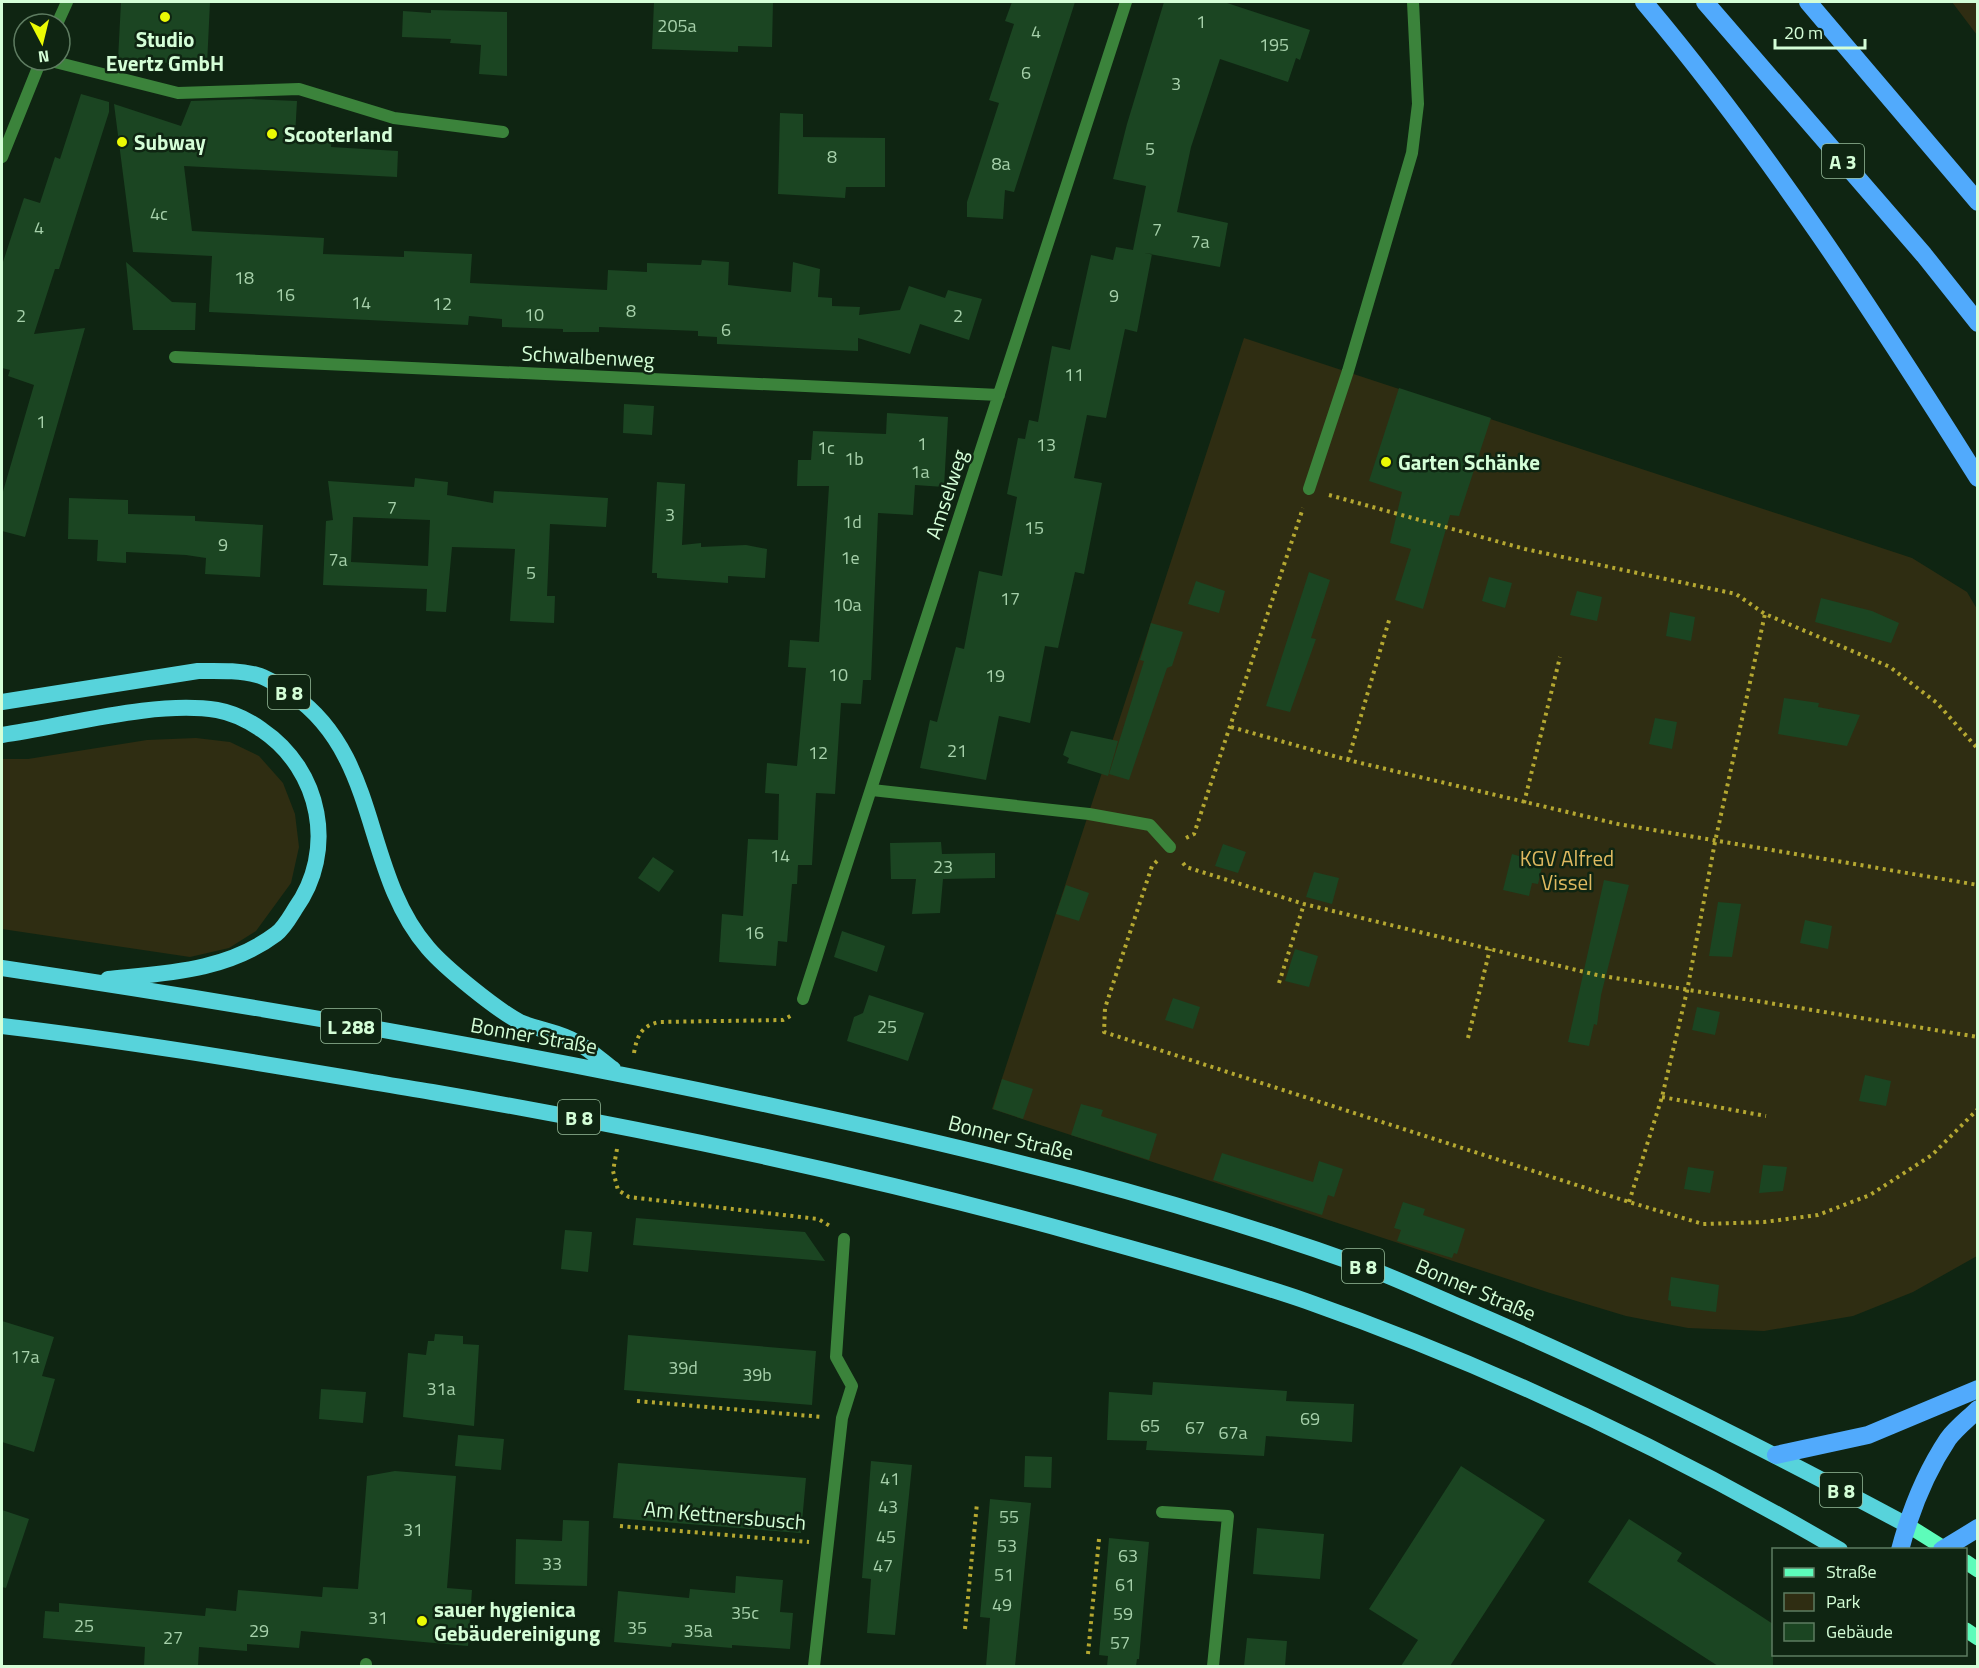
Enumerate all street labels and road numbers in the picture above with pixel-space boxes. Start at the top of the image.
road number: A 3 [1822,144,1864,178]
street label: Schwalbenweg [521,337,655,375]
street label: Amselweg [916,445,976,543]
road number: B 8 [268,675,310,709]
street label: Bonner Straße [468,1008,600,1062]
road number: L 288 [321,1009,381,1043]
road number: B 8 [558,1100,600,1134]
street label: Bonner Straße [945,1106,1077,1168]
road number: B 8 [1342,1249,1384,1283]
street label: Bonner Straße [1411,1249,1541,1329]
road number: B 8 [1820,1473,1862,1507]
street label: Am Kettnersbusch [642,1492,808,1538]

